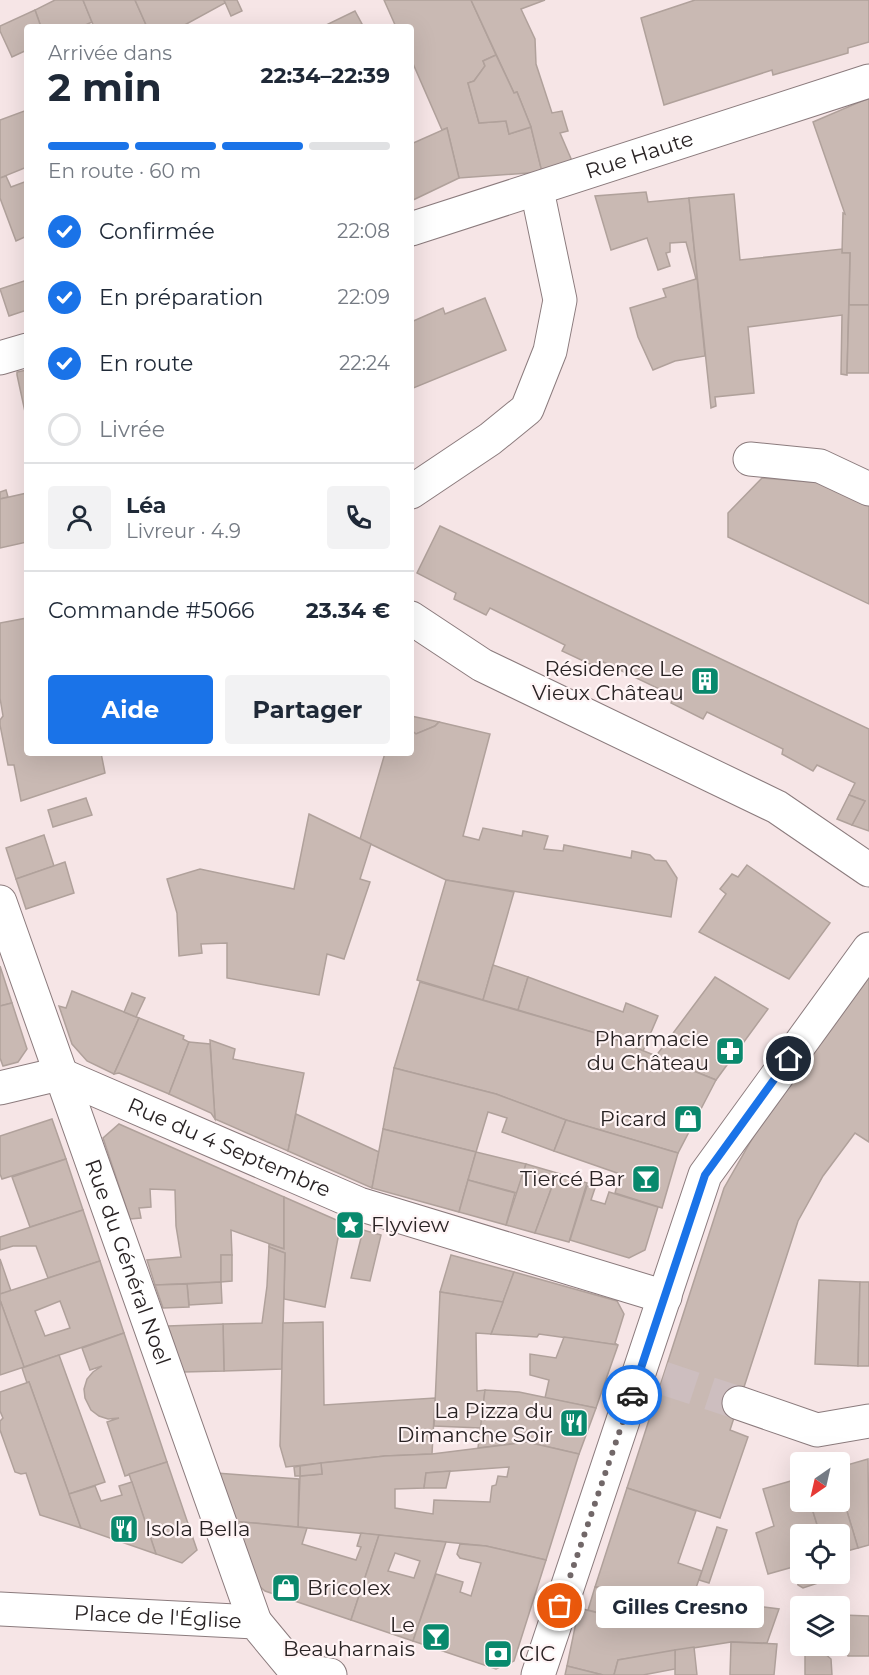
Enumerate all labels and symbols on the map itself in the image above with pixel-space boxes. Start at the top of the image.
street label: Rue Haute [582,126,696,184]
place label: Résidence Le Vieux Château [532,656,684,705]
building icon: Résidence Le Vieux Château [689,665,721,697]
place label: Pharmacie du Château [587,1026,709,1075]
pin [763,1033,814,1084]
pharmacy icon: Pharmacie du Château [714,1035,746,1067]
street label: Rue du 4 Septembre [124,1092,335,1202]
shop icon: Picard [672,1103,704,1135]
place label: Picard [600,1106,667,1131]
street label: Rue du Général Noel [80,1155,176,1368]
bar icon: Tiercé Bar [630,1163,662,1195]
place label: Tiercé Bar [520,1166,625,1191]
place icon: Flyview [334,1209,366,1241]
place label: Flyview [371,1212,450,1237]
courier [602,1365,662,1425]
place label: La Pizza du Dimanche Soir [397,1398,553,1447]
restaurant icon: La Pizza du Dimanche Soir [558,1407,590,1439]
north arrow [790,1452,850,1512]
restaurant icon: Isola Bella [108,1513,140,1545]
place label: Isola Bella [145,1516,251,1541]
shop icon: Bricolex [270,1572,302,1604]
place label: Bricolex [307,1575,391,1600]
pin [534,1580,585,1631]
callout: Gilles Cresno [596,1585,764,1627]
street label: Place de l'Église [73,1600,242,1633]
place label: Le Beauharnais [283,1612,415,1661]
bar icon: Le Beauharnais [420,1621,452,1653]
bank icon: CIC [482,1638,514,1670]
place label: CIC [519,1641,555,1666]

